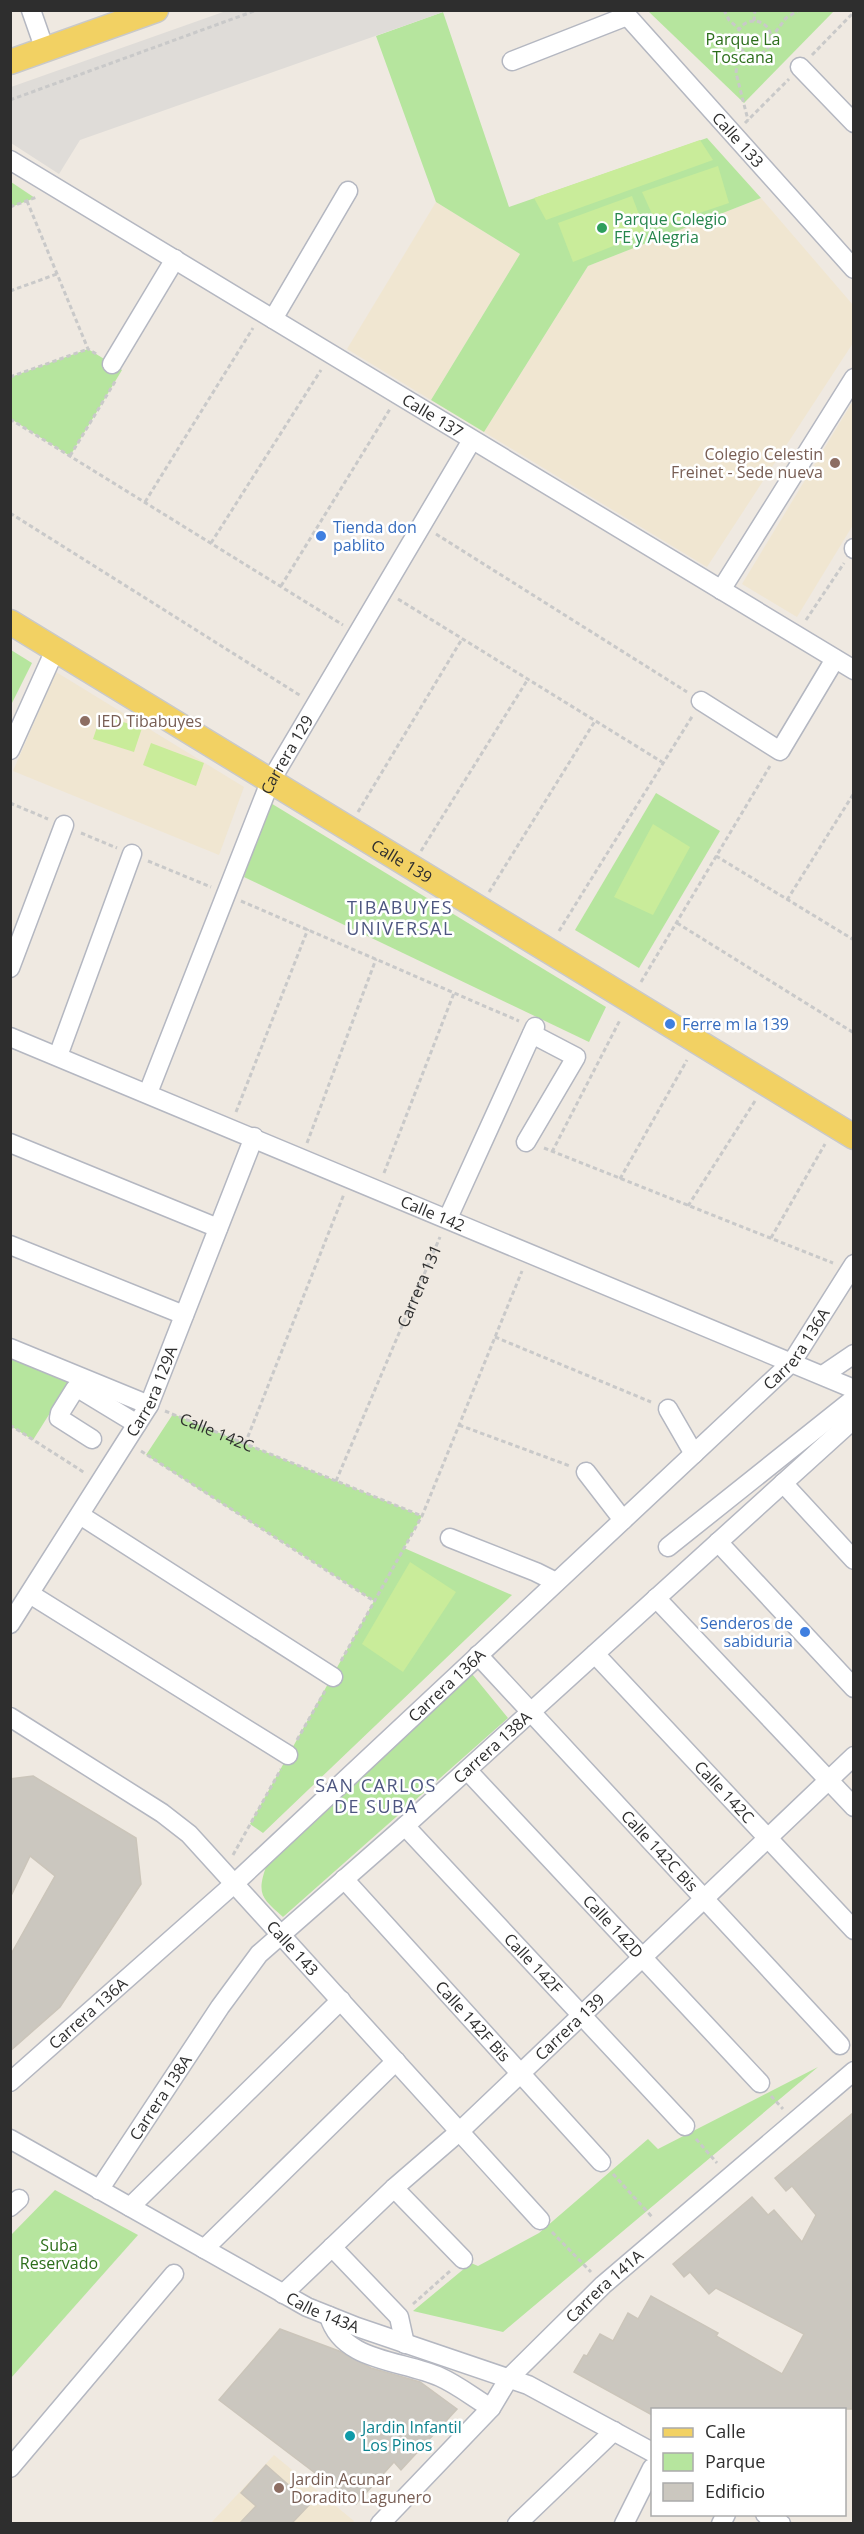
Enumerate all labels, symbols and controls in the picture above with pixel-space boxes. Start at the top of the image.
park label: Parque La Toscana [705,28,781,68]
street label: Calle 133 [707,107,769,172]
place label: Parque Colegio FE y Alegria [614,208,727,248]
marker: Parque Colegio FE y Alegria [595,221,609,235]
street label: Calle 137 [398,389,467,442]
place label: Colegio Celestin Freinet - Sede nueva [671,443,823,483]
marker: Colegio Celestin Freinet - Sede nueva [828,456,842,470]
place label: Tienda don pablito [333,516,417,556]
marker: Tienda don pablito [314,529,328,543]
place label: IED Tibabuyes [97,710,202,732]
street label: Carrera 129 [255,711,318,797]
marker: IED Tibabuyes [78,714,92,728]
street label: Calle 139 [367,834,436,888]
district label: TIBABUYES UNIVERSAL [346,895,454,940]
place label: Ferre m la 139 [682,1013,789,1035]
marker: Ferre m la 139 [663,1017,677,1031]
street label: Calle 142 [397,1190,468,1236]
street label: Carrera 131 [392,1241,447,1331]
street label: Carrera 136A [758,1303,835,1395]
street label: Carrera 129A [121,1342,182,1441]
street label: Calle 142C [177,1407,257,1457]
place label: Senderos de sabiduria [700,1612,793,1652]
marker: Senderos de sabiduria [798,1625,812,1639]
street label: Carrera 136A [403,1643,491,1727]
street label: Carrera 138A [448,1705,537,1788]
street label: Calle 142C [690,1756,759,1828]
district label: SAN CARLOS DE SUBA [315,1773,437,1818]
street label: Calle 142C Bis [616,1805,703,1896]
street label: Calle 142D [578,1890,648,1963]
street label: Calle 143 [262,1916,324,1980]
street label: Calle 142F [499,1928,567,1999]
street label: Carrera 136A [44,1972,133,2054]
street label: Calle 142F Bis [431,1976,516,2066]
street label: Carrera 139 [530,1988,609,2065]
street label: Carrera 138A [124,2050,197,2144]
park label: Suba Reservado [20,2234,98,2274]
street label: Carrera 141A [561,2244,648,2327]
street label: Calle 143A [282,2287,364,2338]
legend [651,2408,846,2516]
place label: Jardin Infantil Los Pinos [360,2416,462,2456]
text: Calle [705,2419,746,2443]
marker: Jardin Infantil Los Pinos [343,2429,357,2443]
text: Parque [705,2449,765,2473]
place label: Jardin Acunar Doradito Lagunero [289,2468,432,2508]
text: Edificio [705,2479,765,2503]
marker: Jardin Acunar Doradito Lagunero [272,2481,286,2495]

